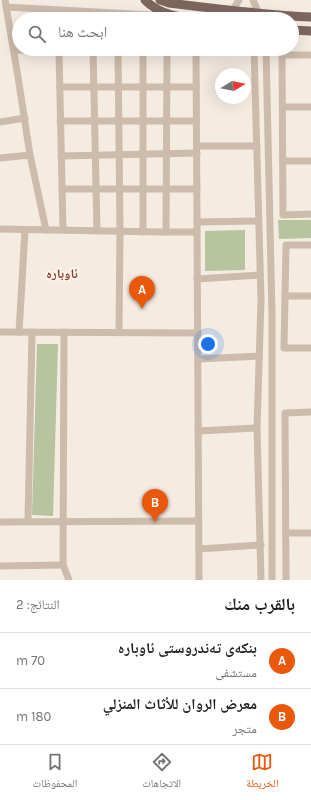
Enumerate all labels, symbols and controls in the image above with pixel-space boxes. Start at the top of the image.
search box [12,12,299,56]
icon: search [26,23,48,45]
text: ابحث هنا [58,23,107,41]
north arrow [215,68,251,104]
district label: ئاوبارە [46,266,78,281]
pin: A [129,276,155,309]
your location [198,334,218,354]
pin: B [142,489,168,522]
text: بالقرب منك [224,594,295,614]
text: النتائج: 2 [16,597,59,612]
text: بنکەی تەندروستی ئاوبارە [118,639,257,657]
text: 70 m [16,653,45,668]
text: A [278,653,286,668]
text: مستشفى [215,665,257,680]
text: معرض الروان للأثاث المنزلي [103,695,257,713]
text: 180 m [16,709,51,724]
text: B [278,709,286,724]
text: متجر [232,721,257,736]
tab: المحفوظات [32,751,77,794]
tab: الاتجاهات [142,751,181,794]
tab: الخريطة [246,751,279,794]

